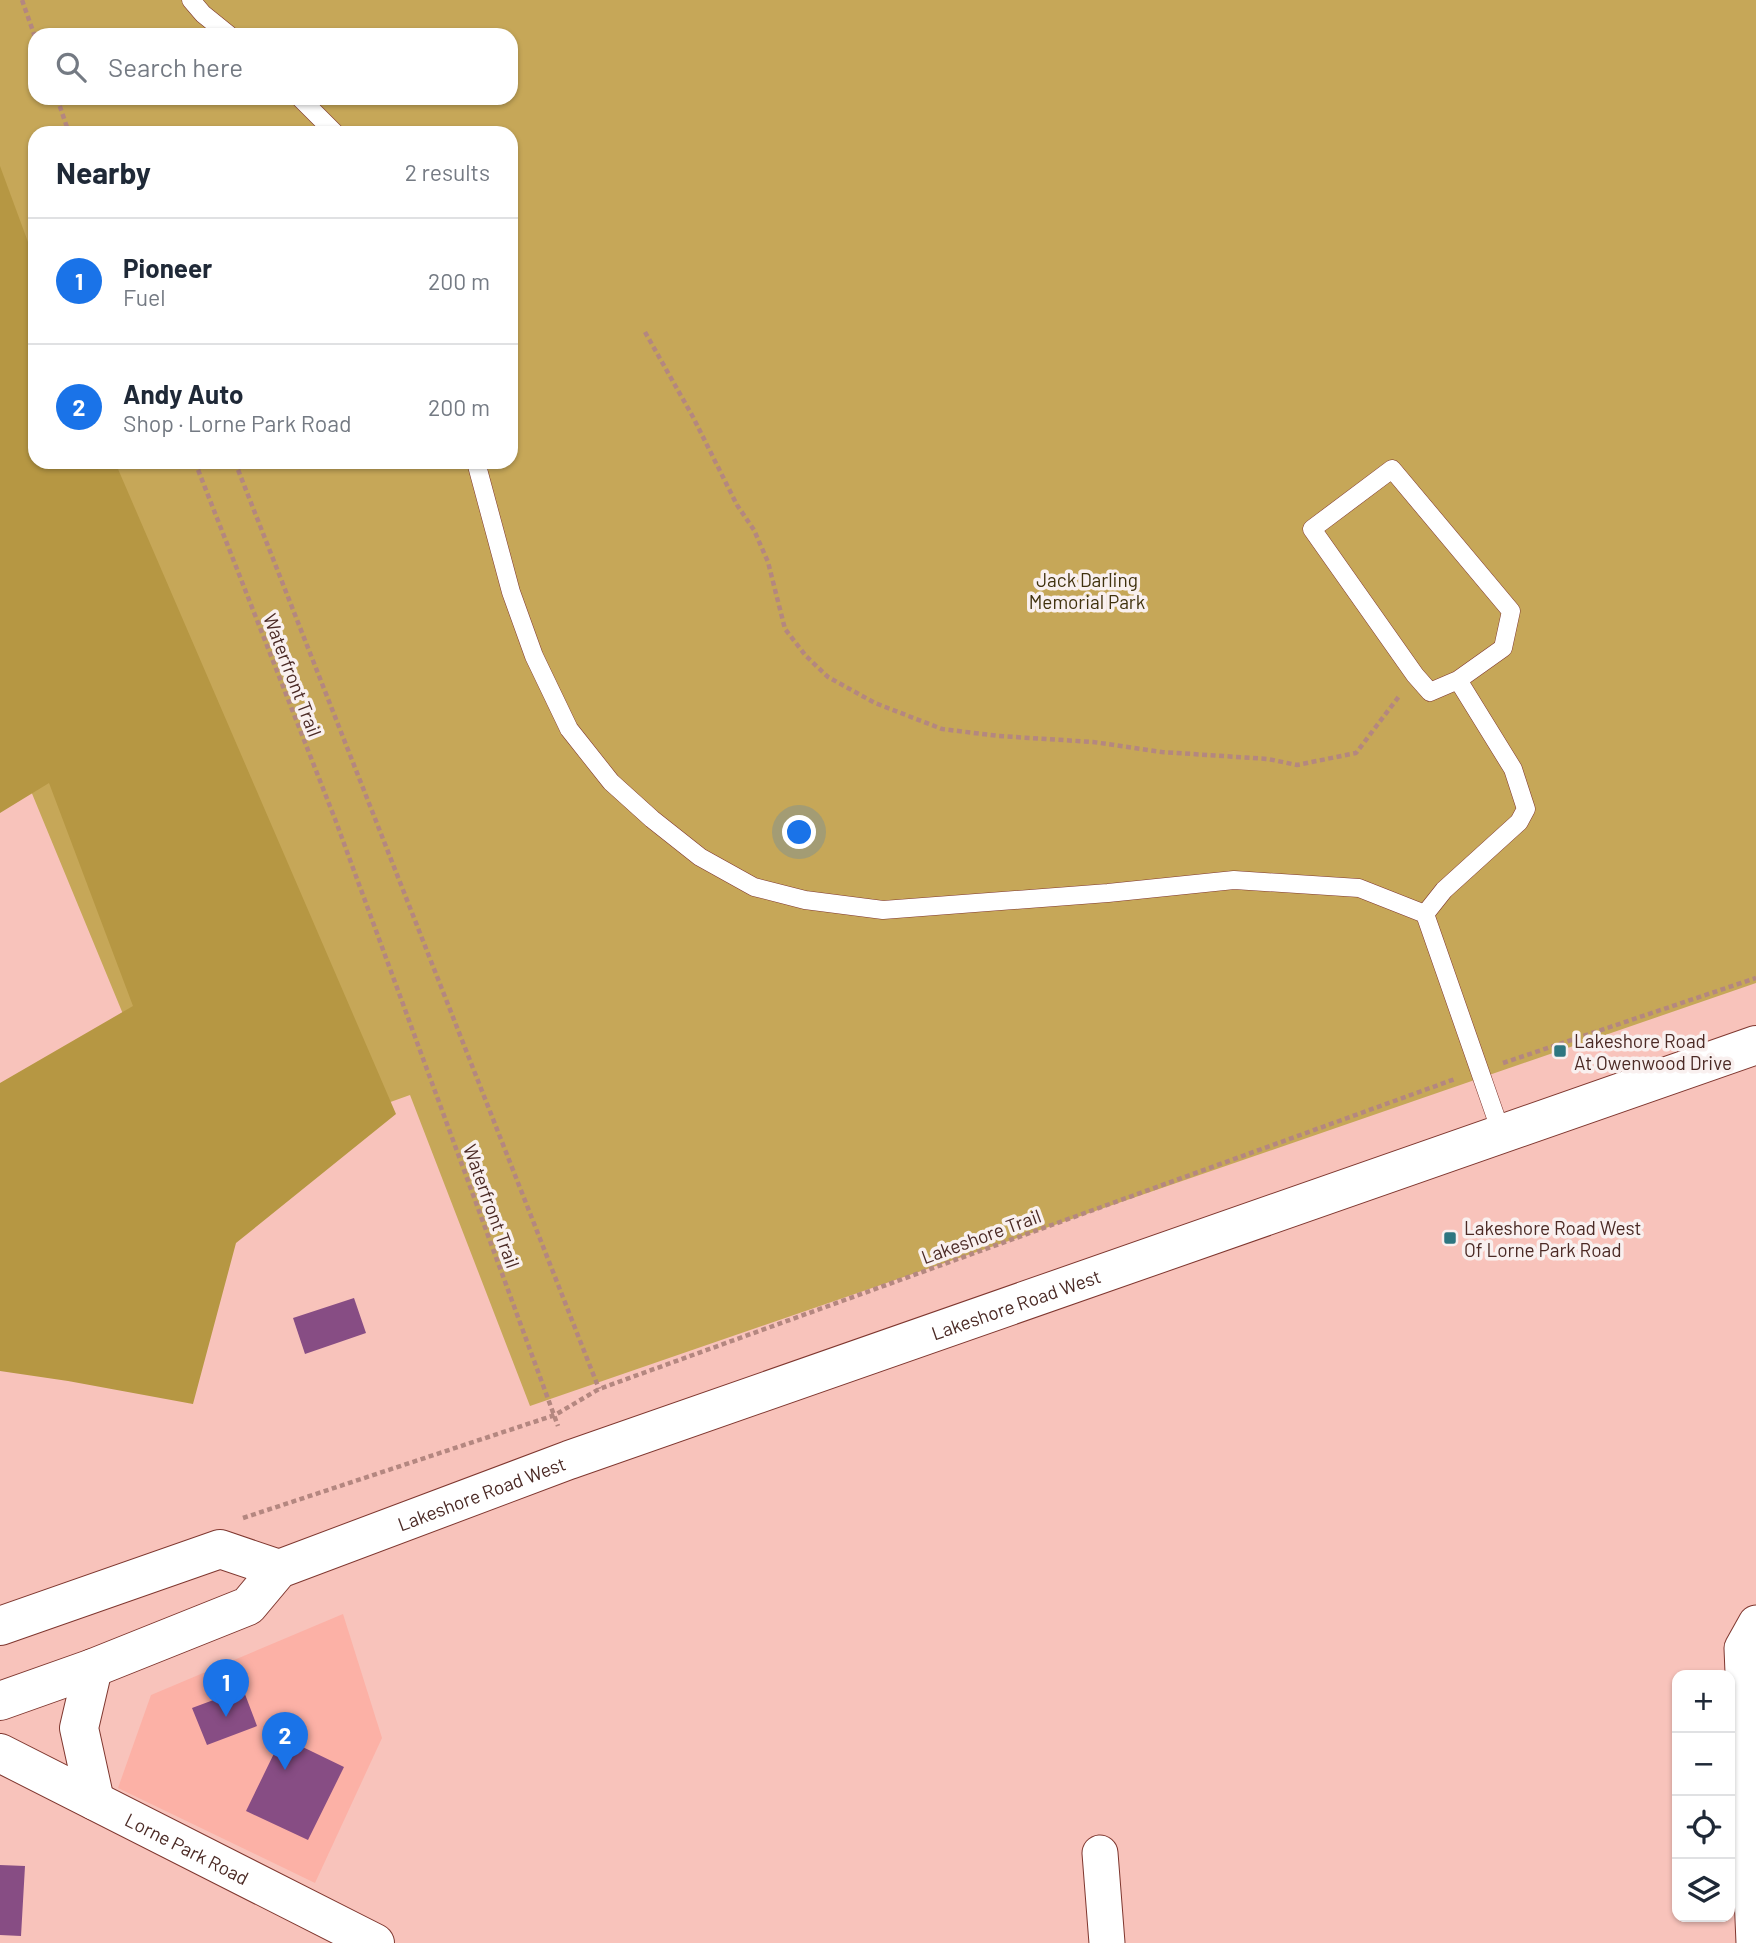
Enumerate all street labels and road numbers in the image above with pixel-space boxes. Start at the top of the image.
street label: Waterfront Trail [259,610,327,740]
street label: Waterfront Trail [459,1141,525,1271]
street label: Lakeshore Trail [918,1204,1044,1268]
street label: Lakeshore Road West [928,1264,1103,1344]
street label: Lakeshore Road West [394,1451,568,1535]
street label: Lorne Park Road [122,1807,253,1889]

